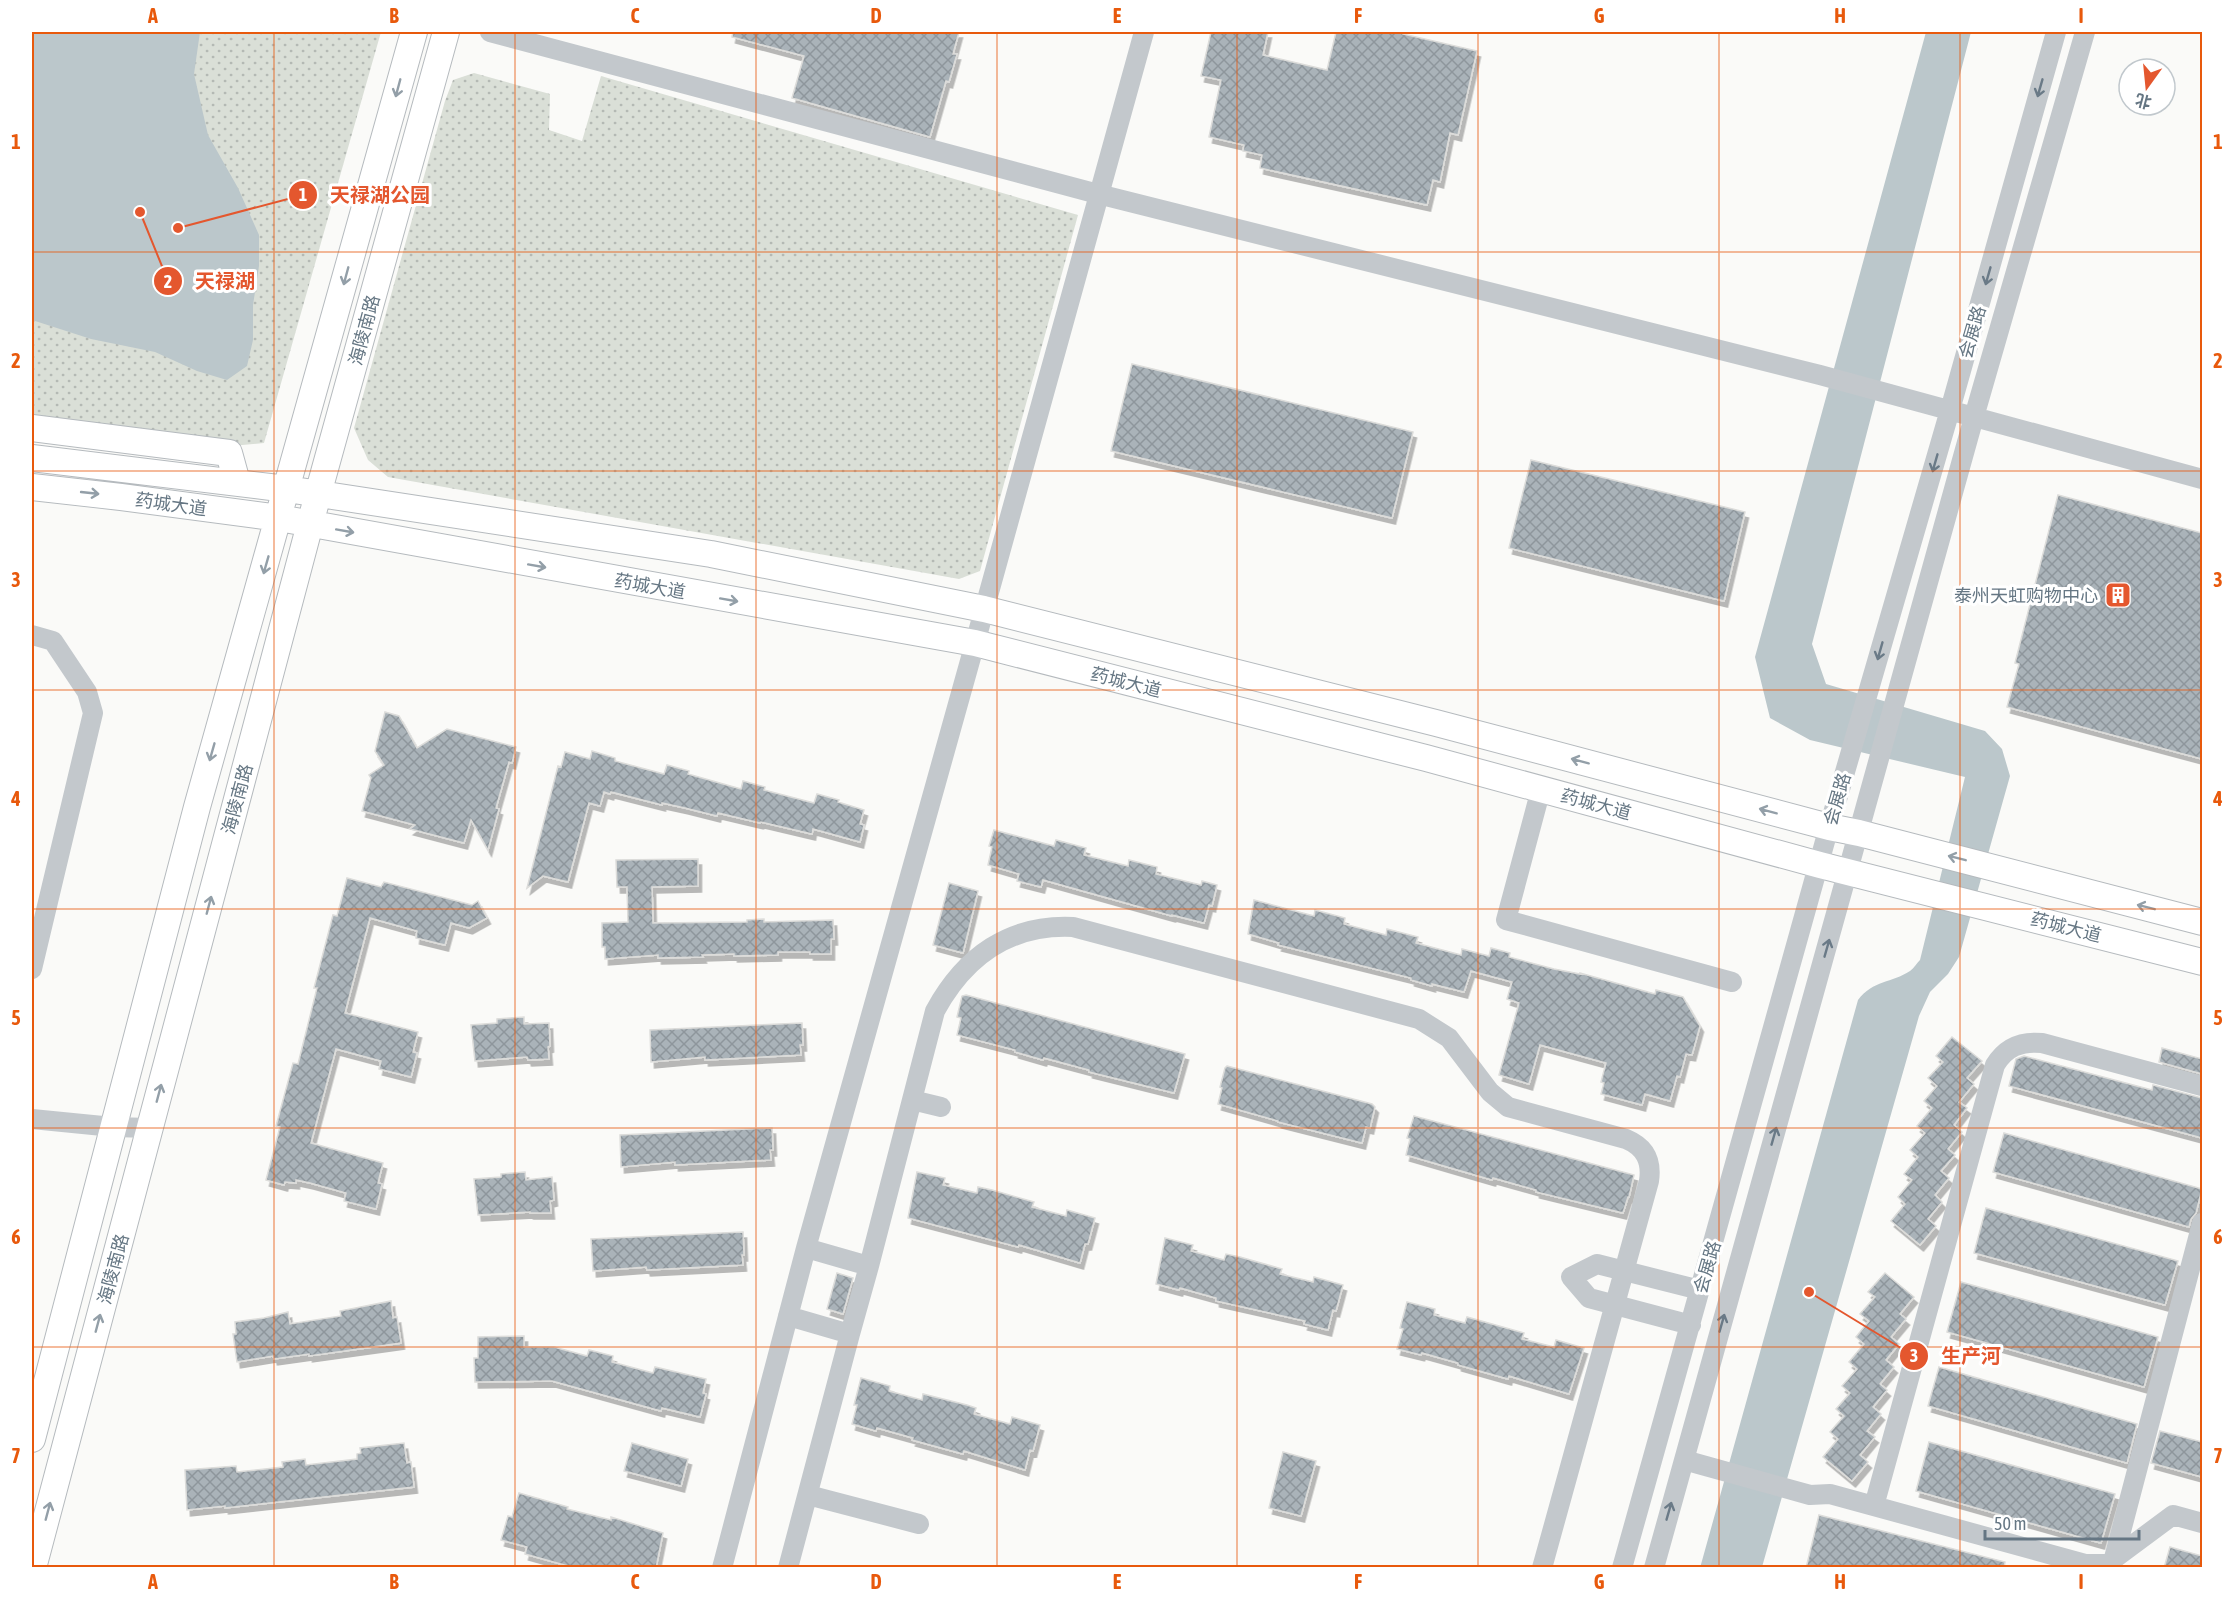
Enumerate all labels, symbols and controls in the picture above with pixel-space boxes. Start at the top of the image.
text: A [147,4,158,27]
text: B [389,4,399,27]
text: C [631,4,640,27]
text: D [870,4,882,27]
text: E [1113,4,1122,27]
text: F [1354,4,1362,27]
text: G [1594,4,1605,27]
text: H [1834,4,1846,27]
text: I [2078,4,2084,27]
north arrow [2117,57,2177,117]
one-way arrow [392,78,403,97]
one-way arrow [2034,78,2045,97]
text: 北 [2133,91,2153,112]
text: 1 [11,130,21,153]
text: 1 [2213,130,2223,153]
callout: 天禄湖公园 [288,176,442,214]
text: 天禄湖公园 [330,183,430,206]
text: 1 [299,184,307,205]
callout: 天禄湖 [153,262,267,300]
one-way arrow [340,266,351,285]
one-way arrow [1981,266,1993,285]
text: 天禄湖 [195,269,255,292]
text: 2 [164,271,172,292]
street label: 海陵南路 [345,293,383,367]
street label: 会展路 [1954,303,1990,361]
text: 2 [11,349,21,372]
text: 2 [2213,349,2223,372]
one-way arrow [1929,453,1940,472]
one-way arrow [79,488,99,499]
street label: 药城大道 [134,489,208,519]
one-way arrow [335,526,354,537]
one-way arrow [259,555,271,574]
one-way arrow [526,561,546,572]
text: 3 [11,568,21,591]
text: 3 [2213,568,2223,591]
street label: 药城大道 [613,569,687,603]
building icon: 泰州天虹购物中心 [2103,580,2133,610]
place label: 泰州天虹购物中心 [1954,585,2098,606]
one-way arrow [718,595,738,606]
one-way arrow [1874,641,1885,660]
street label: 药城大道 [1089,663,1163,701]
one-way arrow [206,742,217,761]
one-way arrow [1570,754,1589,766]
street label: 海陵南路 [218,762,256,836]
street label: 会展路 [1819,770,1855,828]
street label: 药城大道 [1559,785,1633,823]
text: 4 [10,787,21,810]
text: 4 [2212,787,2223,810]
one-way arrow [1759,804,1778,816]
one-way arrow [1948,852,1967,864]
one-way arrow [204,896,215,915]
one-way arrow [2137,901,2156,912]
street label: 药城大道 [2029,908,2103,946]
one-way arrow [1822,939,1833,958]
text: 5 [11,1006,21,1029]
text: 5 [2213,1006,2223,1029]
one-way arrow [154,1084,165,1103]
one-way arrow [1769,1126,1781,1145]
text: 6 [11,1225,21,1248]
text: 6 [2213,1225,2223,1248]
street label: 海陵南路 [94,1232,132,1306]
street label: 会展路 [1689,1238,1725,1296]
one-way arrow [93,1313,105,1332]
one-way arrow [1717,1314,1728,1333]
callout: 生产河 [1899,1337,2013,1375]
text: 生产河 [1941,1344,2001,1367]
text: 3 [1910,1345,1918,1366]
text: 7 [11,1444,21,1467]
text: 7 [2213,1444,2223,1467]
one-way arrow [43,1502,54,1521]
one-way arrow [1664,1502,1676,1521]
scale bar [1985,1503,2140,1541]
text: 50 m [1994,1513,2026,1534]
text: A [147,1570,158,1593]
text: B [389,1570,399,1593]
text: C [631,1570,640,1593]
text: D [870,1570,882,1593]
text: E [1113,1570,1122,1593]
text: F [1354,1570,1362,1593]
text: G [1594,1570,1605,1593]
text: H [1834,1570,1846,1593]
text: I [2078,1570,2084,1593]

